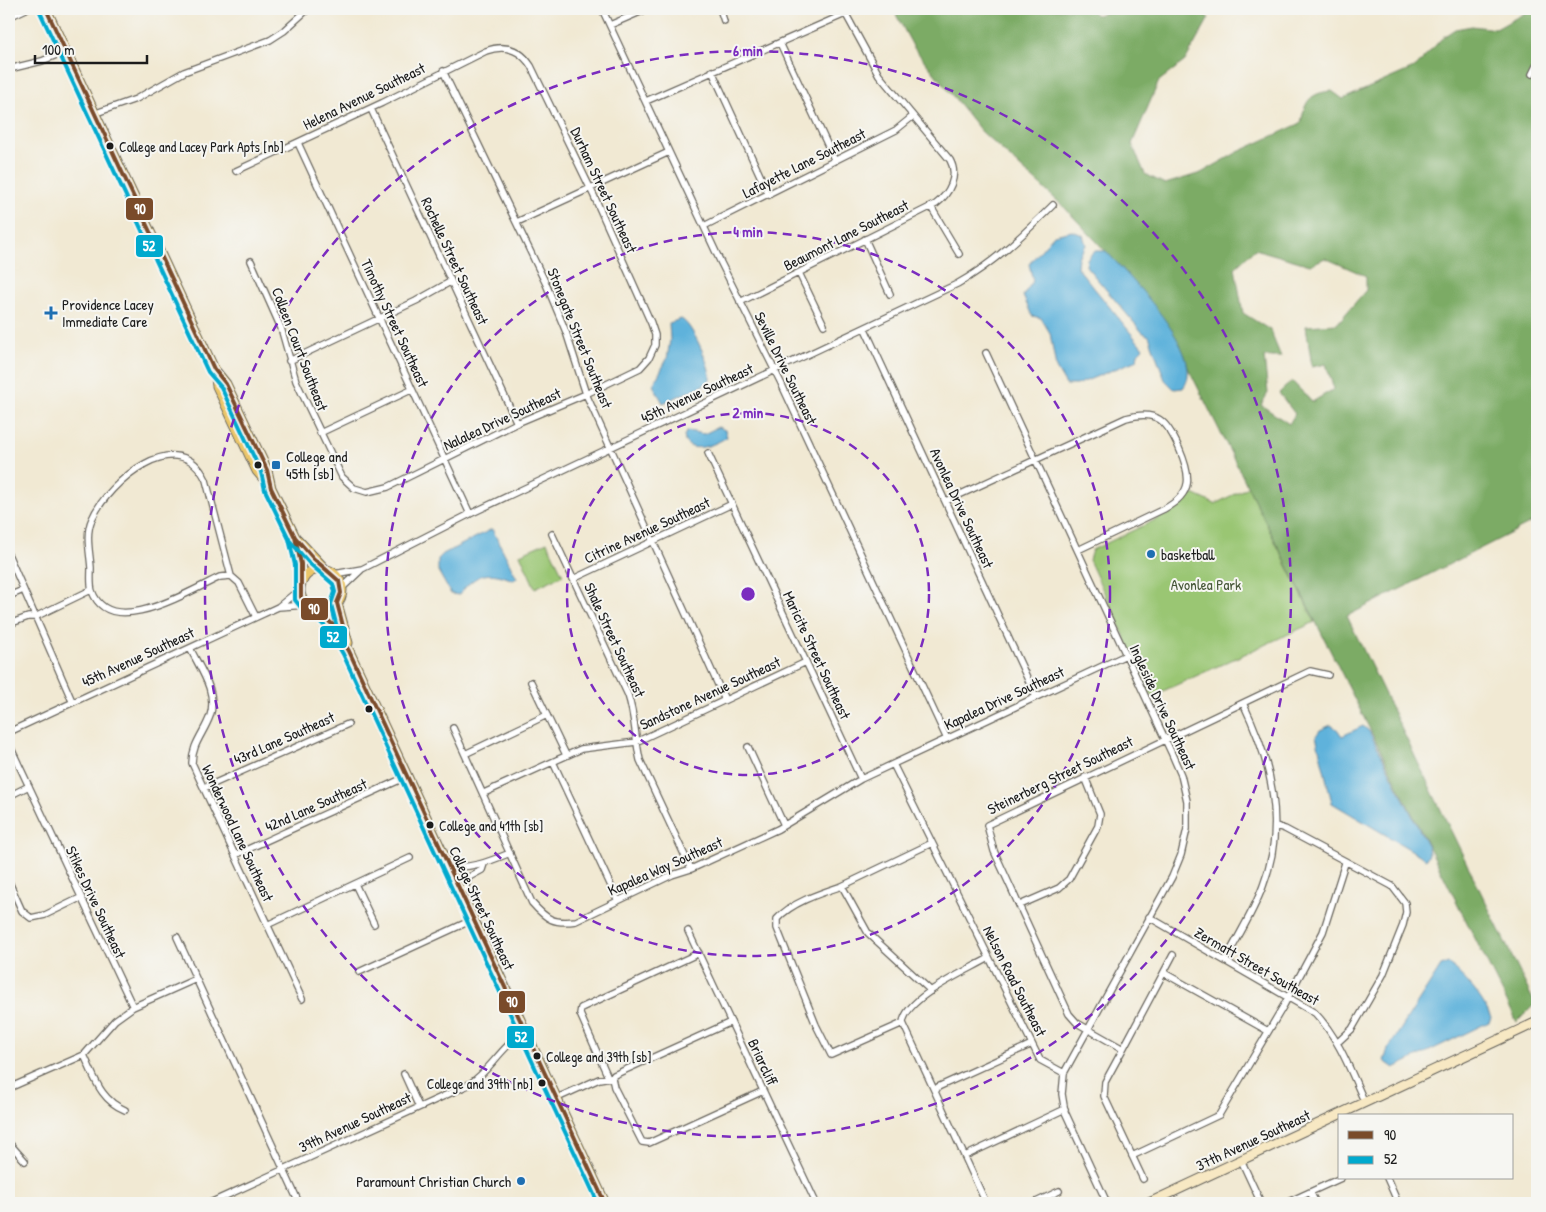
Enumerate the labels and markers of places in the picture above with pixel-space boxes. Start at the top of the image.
place label: College and Lacey Park Apts [nb] [119,137,284,157]
marker: College and Lacey Park Apts [nb] [105,141,115,151]
place label: Providence Lacey Immediate Care [62,294,154,332]
marker: Providence Lacey Immediate Care [44,306,58,320]
place label: College and 45th [sb] [286,446,347,484]
marker: College and 45th [sb] [270,459,282,471]
unlabelled marker [253,460,263,470]
place label: basketball [1161,544,1215,565]
marker: basketball [1145,548,1157,560]
centre of rings [739,585,757,603]
unlabelled marker [364,704,374,714]
place label: College and 41th [sb] [439,816,543,836]
marker: College and 41th [sb] [425,820,435,830]
place label: College and 39th [sb] [546,1047,651,1067]
marker: College and 39th [sb] [532,1051,542,1061]
place label: College and 39th [nb] [427,1074,533,1094]
marker: College and 39th [nb] [537,1078,547,1088]
place label: Paramount Christian Church [356,1171,511,1192]
marker: Paramount Christian Church [515,1175,527,1187]

